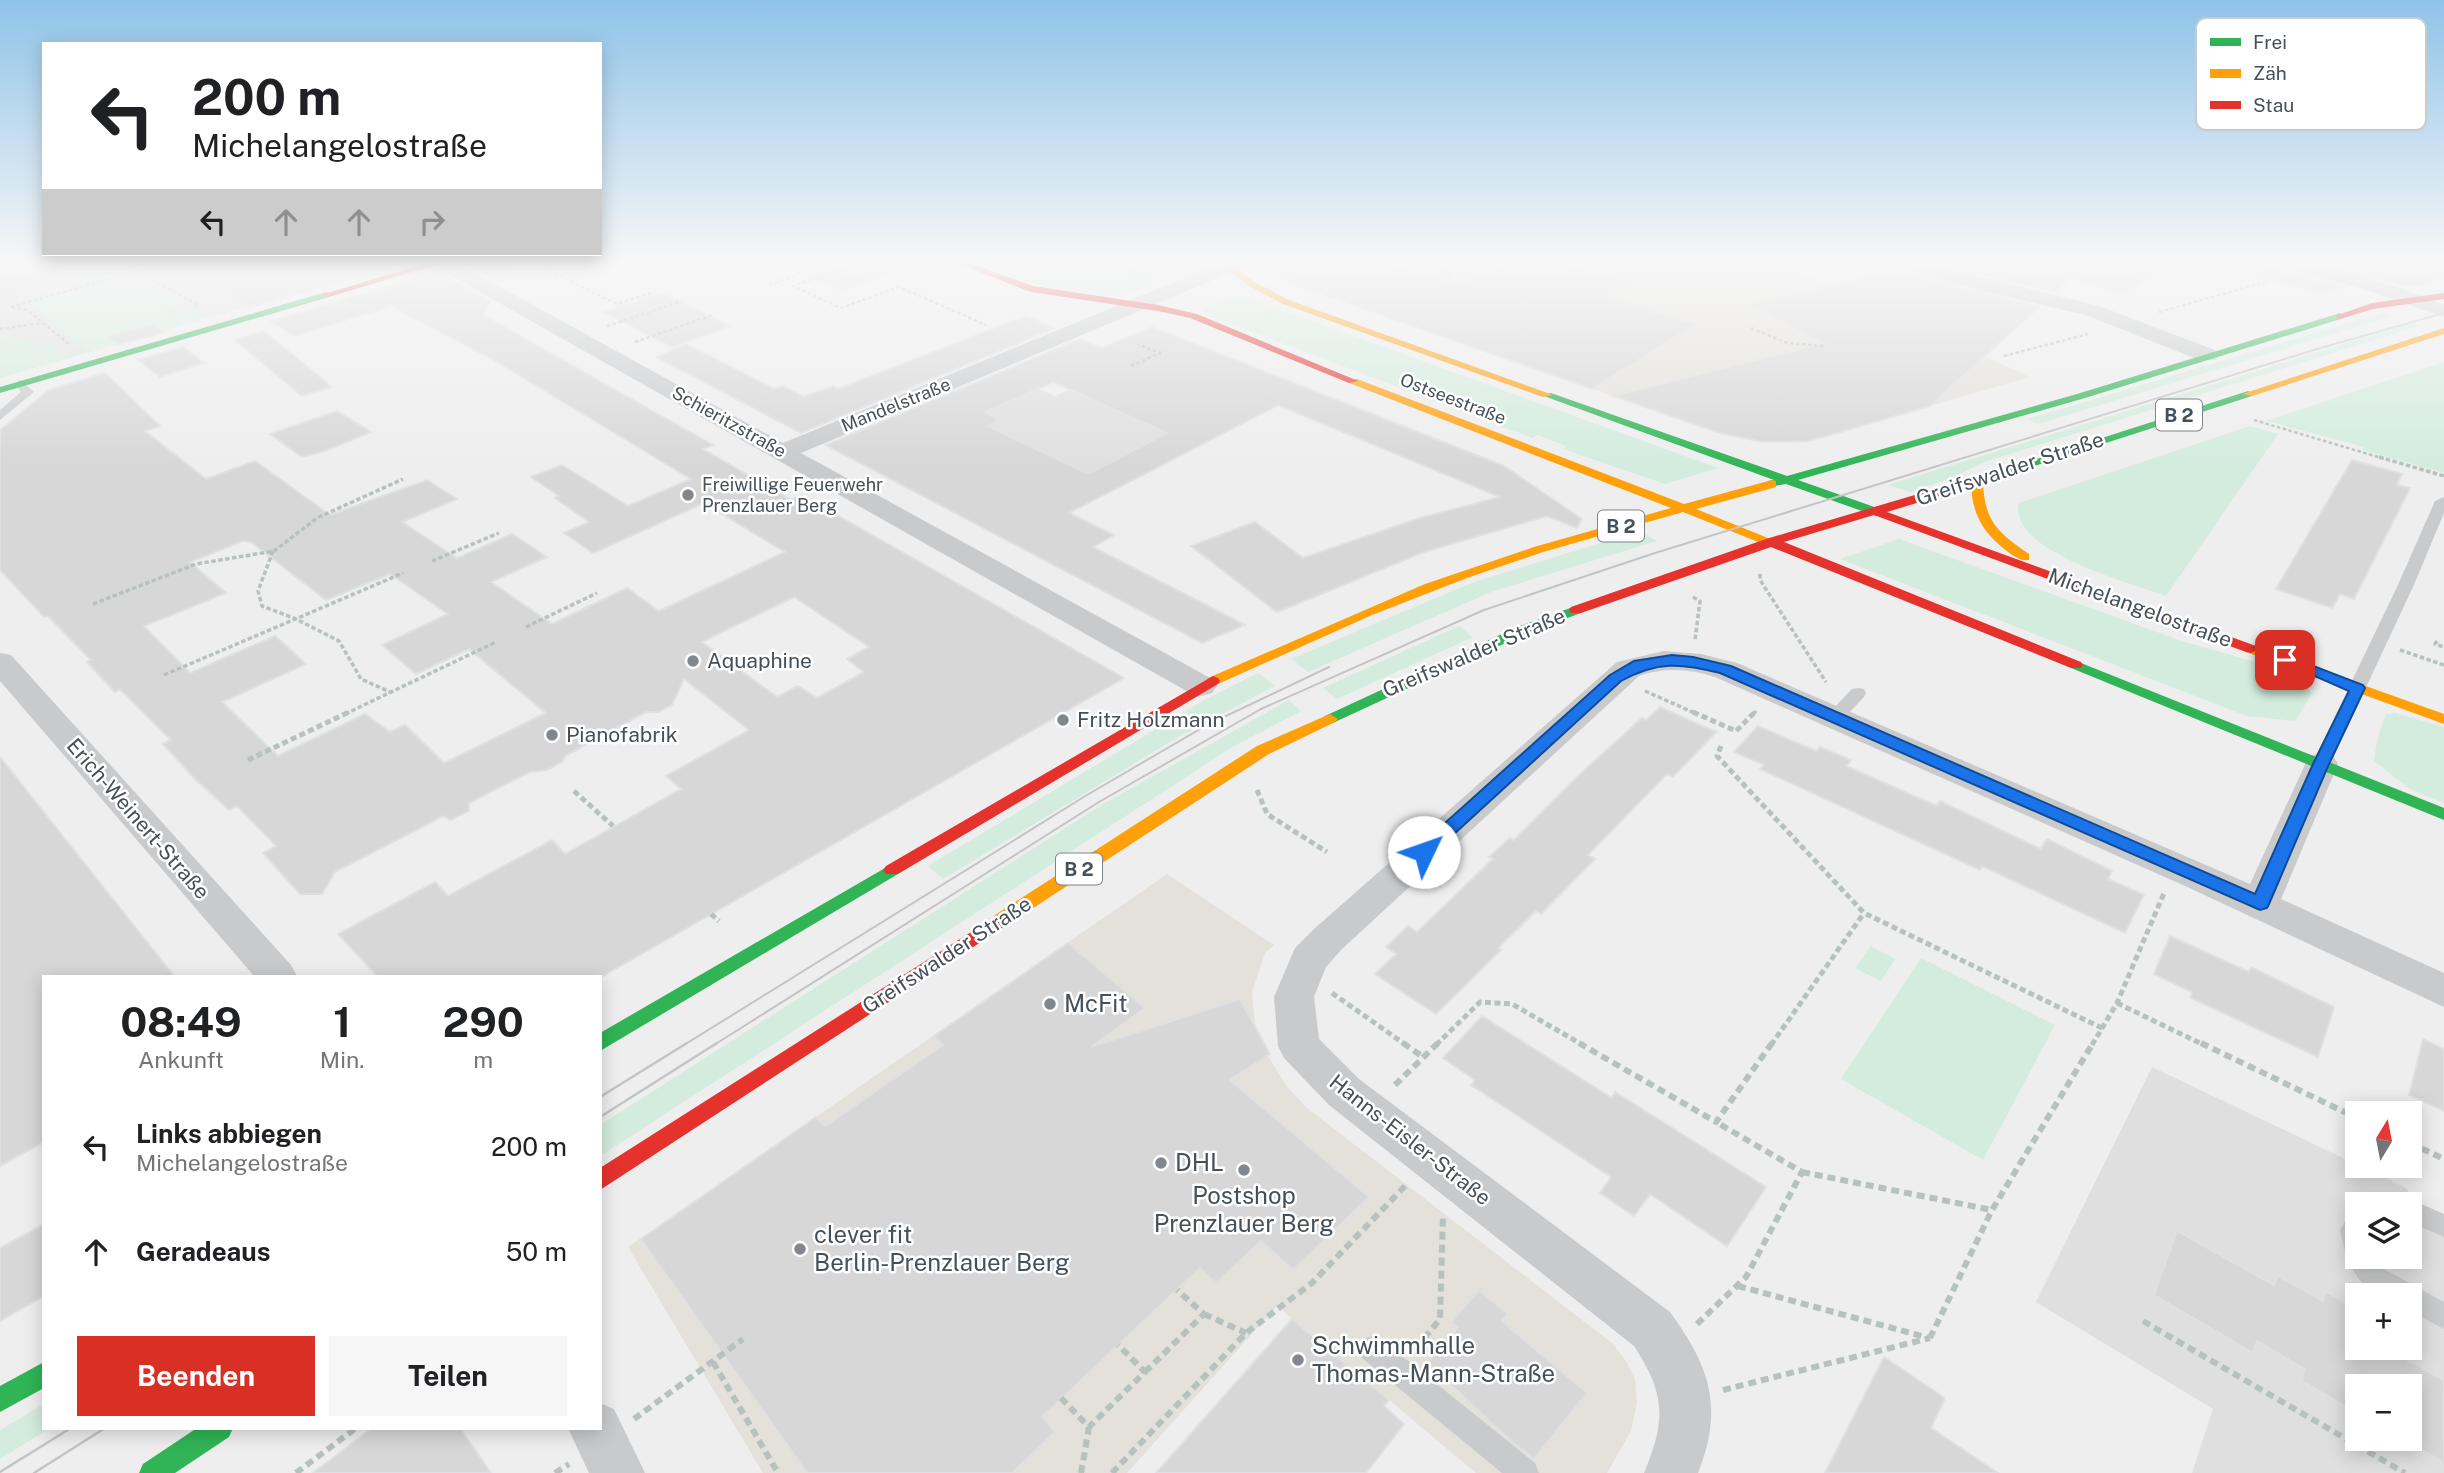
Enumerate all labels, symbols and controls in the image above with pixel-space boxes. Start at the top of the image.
legend [2196,18,2426,130]
text: Frei [2253,31,2287,53]
text: Zäh [2253,62,2287,84]
text: 200 m [192,68,341,126]
icon: left [77,70,168,161]
text: Stau [2253,94,2294,116]
text: Michelangelostraße [192,127,487,164]
icon: left [194,203,232,241]
icon: ahead [267,203,305,241]
icon: ahead [340,203,378,241]
icon: right [413,203,451,241]
street label: Ostseestraße [1397,369,1509,428]
street label: Mandelstraße [838,373,953,436]
street label: Schieritzstraße [668,382,790,462]
road number: B 2 [2156,400,2202,430]
street label: Greifswalder Straße [1913,426,2107,511]
place label: Freiwillige Feuerwehr Prenzlauer Berg [702,474,883,516]
marker: Freiwillige Feuerwehr Prenzlauer Berg [680,487,696,503]
road number: B 2 [1598,510,1644,541]
street label: Michelangelostraße [2045,563,2235,652]
street label: Greifswalder Straße [1379,603,1569,702]
pin [2255,630,2315,690]
icon: arrive [2266,641,2304,679]
place label: Aquaphine [707,648,812,673]
marker: Aquaphine [685,653,701,669]
place label: Fritz Holzmann [1077,707,1225,732]
marker: Fritz Holzmann [1055,712,1071,728]
place label: Pianofabrik [566,722,678,747]
marker: Pianofabrik [544,727,560,743]
street label: Erich-Weinert-Straße [62,733,215,904]
position arrow [1387,815,1461,889]
road number: B 2 [1056,854,1102,884]
street label: Greifswalder Straße [858,891,1036,1018]
place label: McFit [1064,989,1128,1017]
marker: McFit [1042,996,1058,1012]
text: 08:49 [120,997,242,1046]
text: 1 [333,997,351,1046]
text: 290 [443,997,524,1046]
text: Ankunft [138,1046,224,1073]
text: Min. [320,1046,364,1073]
text: m [473,1046,493,1073]
street label: Hanns-Eisler-Straße [1325,1069,1496,1210]
north arrow [2345,1101,2422,1178]
map controls [2345,1101,2422,1451]
text: Links abbiegen [136,1118,322,1149]
icon: left [77,1128,115,1166]
text: 200 m [491,1131,567,1162]
place label: DHL [1175,1148,1224,1176]
text: Michelangelostraße [136,1149,348,1176]
marker: DHL [1153,1155,1169,1171]
marker: Postshop Prenzlauer Berg [1236,1162,1252,1178]
place label: Postshop Prenzlauer Berg [1154,1181,1334,1237]
button: layers [2345,1192,2422,1269]
place label: clever fit Berlin-Prenzlauer Berg [814,1220,1070,1276]
icon: ahead [77,1233,115,1271]
text: Geradeaus [136,1236,271,1267]
text: 50 m [506,1236,567,1267]
marker: clever fit Berlin-Prenzlauer Berg [792,1241,808,1257]
button: + [2345,1283,2422,1360]
place label: Schwimmhalle Thomas-Mann-Straße [1312,1331,1555,1387]
button: Beenden [77,1336,315,1416]
button: Teilen [329,1336,567,1416]
marker: Schwimmhalle Thomas-Mann-Straße [1290,1352,1306,1368]
button: − [2345,1374,2422,1451]

